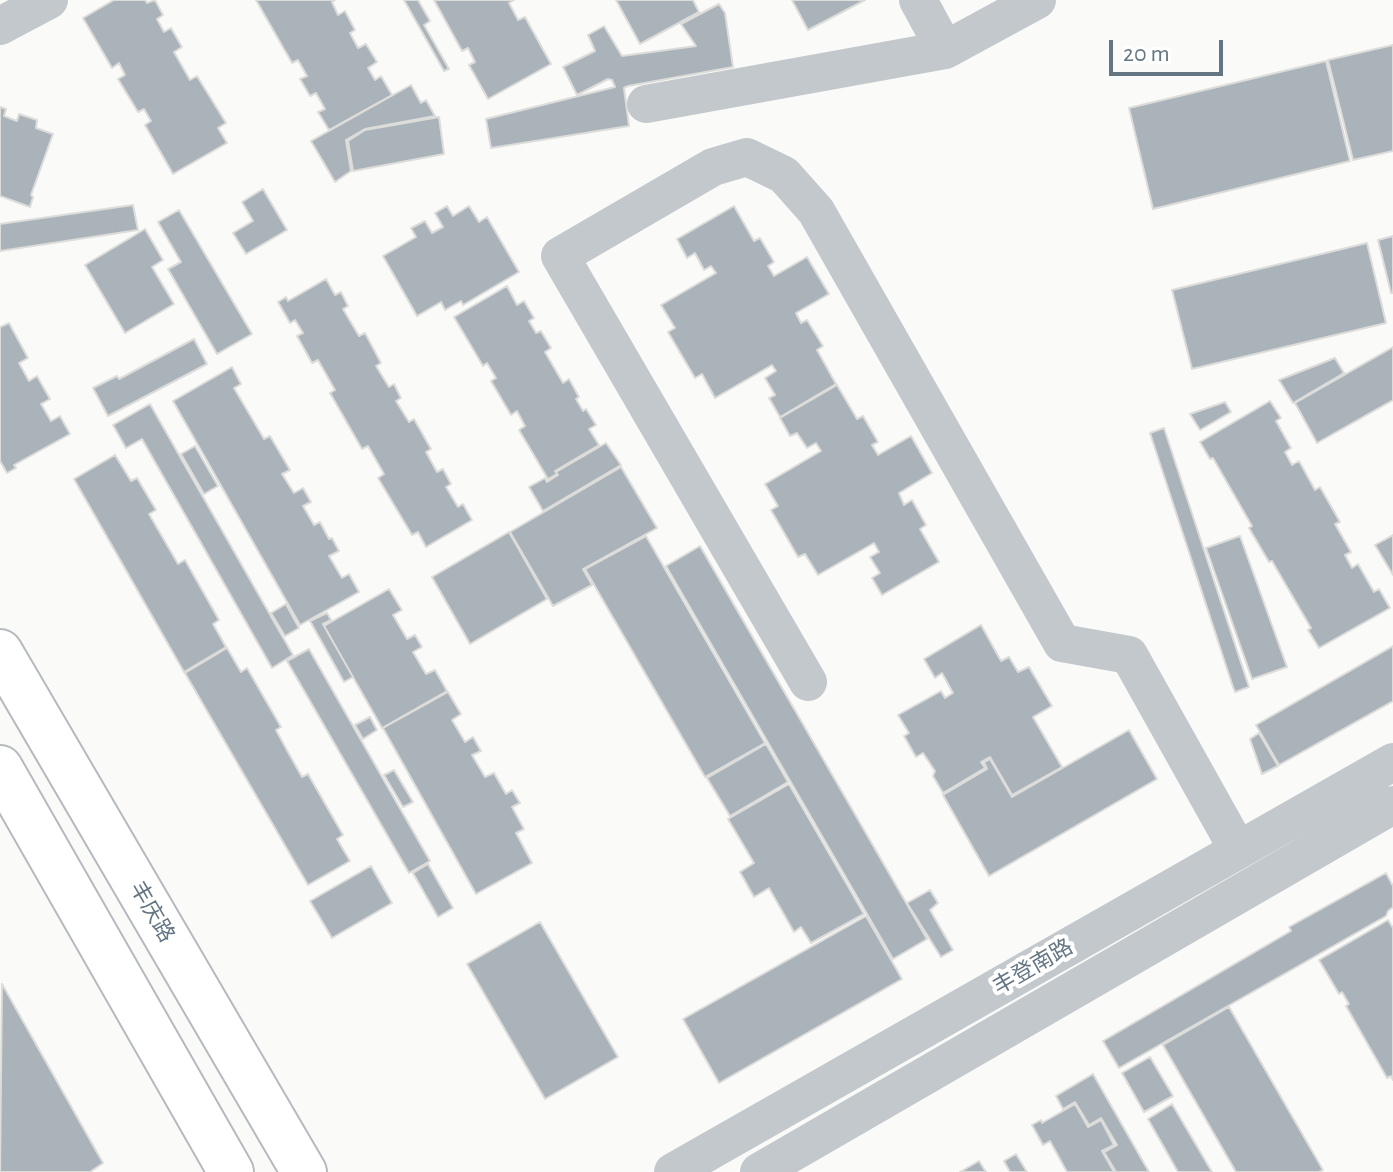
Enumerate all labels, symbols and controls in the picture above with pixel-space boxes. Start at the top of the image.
scale bar [1113,24,1227,74]
text: 20 m [1123,42,1170,66]
street label: 丰庆路 [124,877,180,947]
street label: 丰登南路 [988,934,1078,1000]

